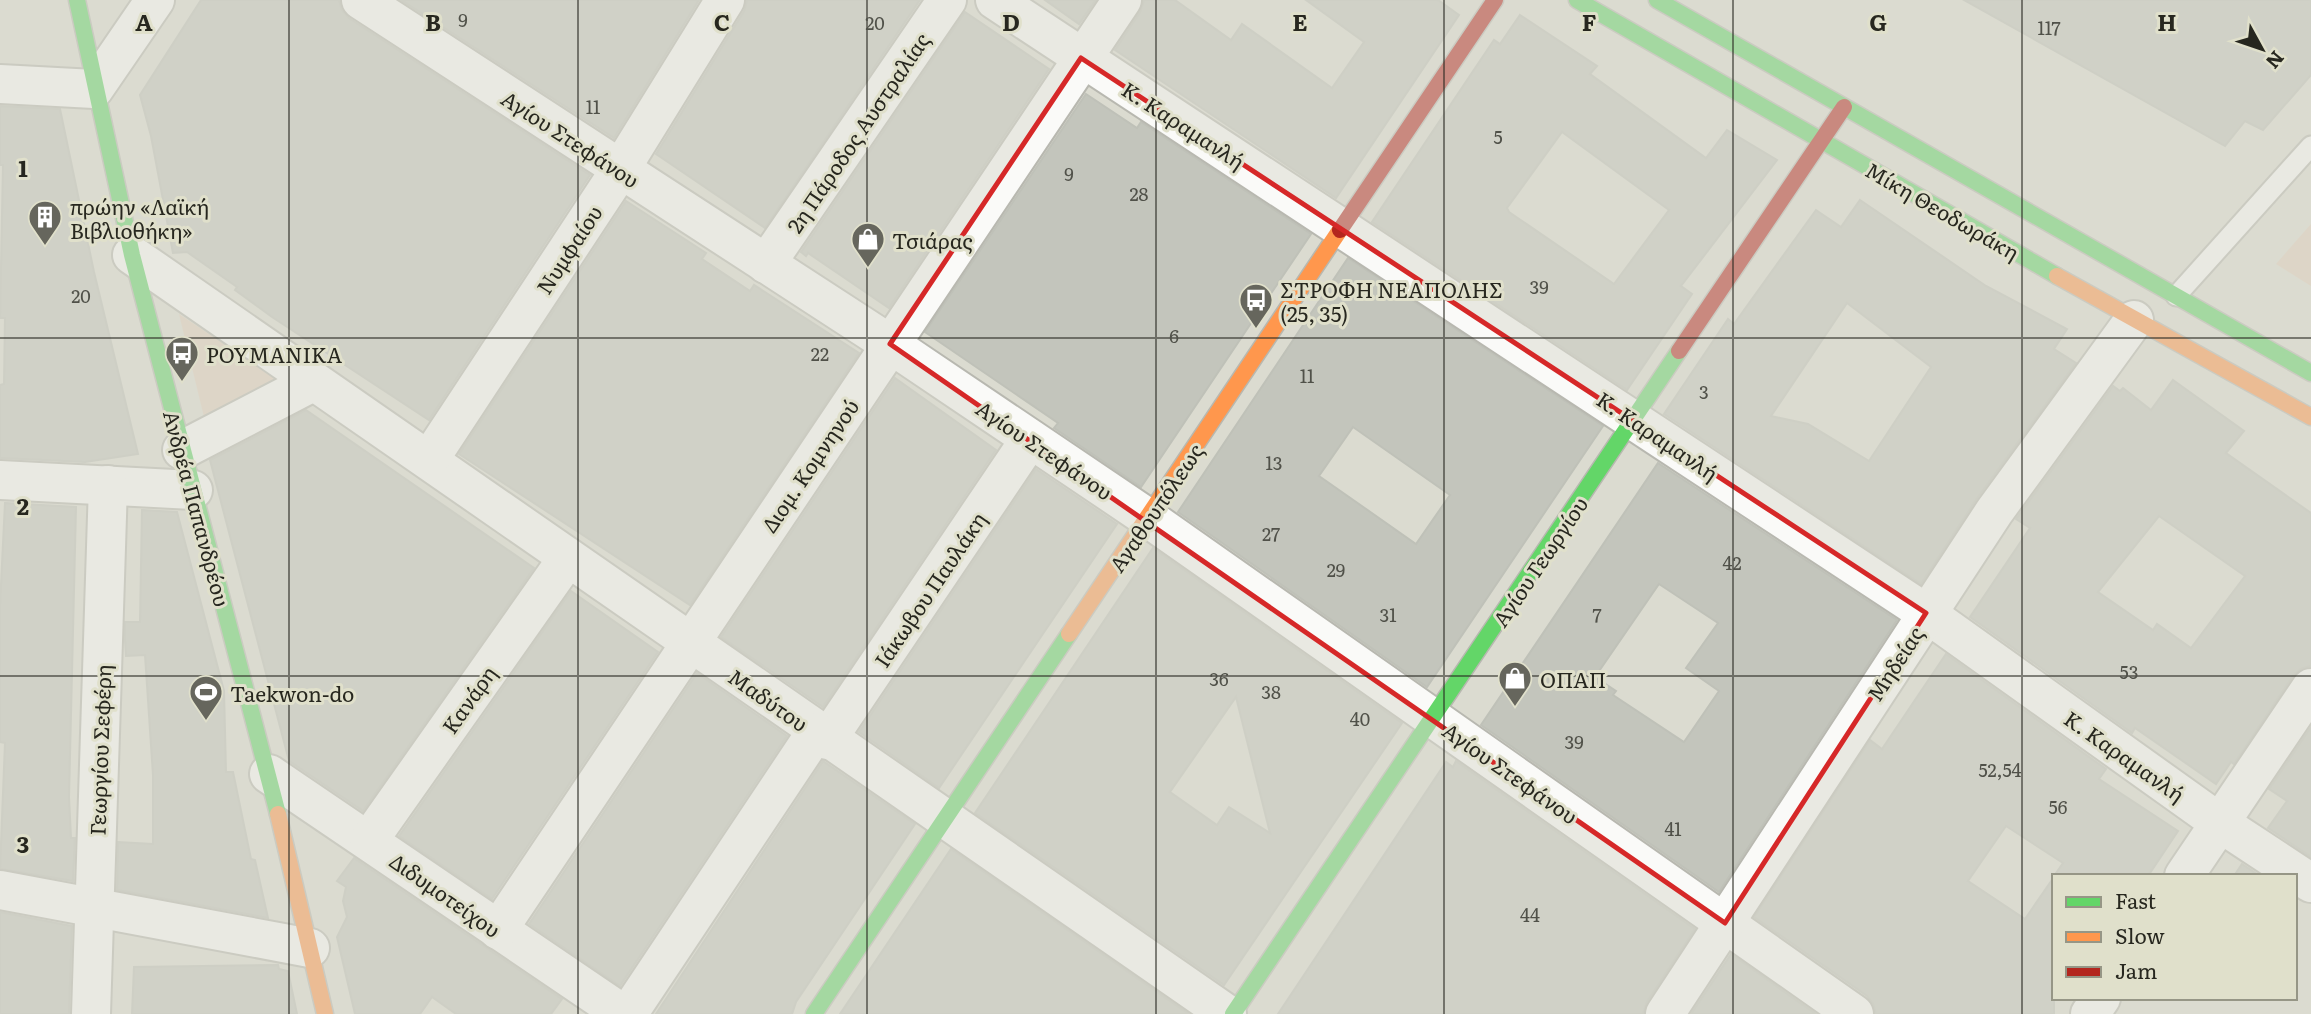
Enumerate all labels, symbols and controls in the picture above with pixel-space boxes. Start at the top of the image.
text: A [135,4,153,38]
text: B [425,4,441,38]
text: C [714,4,730,38]
text: D [1002,4,1020,38]
text: E [1292,4,1308,38]
text: F [1582,4,1597,38]
text: G [1869,4,1887,38]
text: H [2157,4,2177,38]
house number: 9 [458,6,468,33]
house number: 20 [865,9,885,36]
house number: 117 [2037,14,2061,41]
north arrow [2227,14,2297,84]
street label: 2η Πάροδος Αυστραλίας [778,26,936,238]
text: N [2260,45,2292,76]
street label: Κ. Καραμανλή [1117,73,1251,175]
street label: Αγίου Στεφάνου [496,82,646,194]
house number: 11 [586,93,600,120]
house number: 5 [1493,123,1503,150]
text: 1 [18,150,28,184]
street label: Μίκη Θεοδωράκη [1861,153,2025,267]
house number: 9 [1064,160,1074,187]
house number: 28 [1129,180,1149,207]
place label: πρώην «Λαϊκή Βιβλιοθήκη» [70,190,209,245]
building icon: πρώην «Λαϊκή Βιβλιοθήκη» [26,198,64,247]
street label: Νυμφαίου [528,198,608,300]
shop icon: Τσιάρας [849,220,887,269]
place label: Τσιάρας [892,224,973,255]
place label: ΣΤΡΟΦΗ ΝΕΑΠΟΛΗΣ (25, 35) [1280,273,1503,328]
house number: 39 [1529,273,1549,300]
bus stop icon: ΣΤΡΟΦΗ ΝΕΑΠΟΛΗΣ (25, 35) [1237,281,1275,330]
house number: 20 [71,282,91,309]
house number: 6 [1169,322,1179,349]
bus stop icon: ΡΟΥΜΑΝΙΚΑ [163,334,201,383]
place label: ΡΟΥΜΑΝΙΚΑ [206,338,343,369]
house number: 22 [811,340,829,367]
house number: 11 [1300,362,1314,389]
house number: 3 [1699,378,1709,405]
street label: Κ. Καραμανλή [1591,383,1725,487]
street label: Διομ. Κομνηνού [753,392,865,538]
street label: Αγίου Στεφάνου [971,392,1119,506]
street label: Ανδρέα Παπανδρέου [157,406,239,610]
street label: Αγαθουπόλεως [1100,436,1210,578]
house number: 13 [1265,449,1283,476]
text: 2 [17,488,29,522]
street label: Αγίου Γεωργίου [1484,490,1594,632]
street label: Ιάκωβου Παυλάκη [865,505,993,673]
house number: 27 [1262,520,1280,547]
house number: 42 [1722,549,1742,576]
house number: 29 [1327,556,1345,583]
house number: 31 [1379,601,1397,628]
house number: 7 [1592,601,1602,628]
street label: Μηδείας [1858,619,1930,707]
house number: 53 [2120,658,2138,685]
street label: Κανάρη [433,659,503,739]
shop icon: ΟΠΑΠ [1496,659,1534,708]
street label: Μαδύτου [723,660,815,738]
place label: ΟΠΑΠ [1540,663,1606,694]
street label: Γεωργίου Σεφέρη [81,664,117,836]
house number: 36 [1209,665,1229,692]
sports icon: Taekwon-do [187,673,225,722]
place label: Taekwon-do [230,677,354,708]
house number: 38 [1261,678,1281,705]
street label: Κ. Καραμανλή [2059,702,2191,808]
house number: 40 [1350,705,1370,732]
street label: Αγίου Στεφάνου [1437,714,1585,830]
house number: 39 [1564,728,1584,755]
house number: 52,54 [1978,756,2022,783]
house number: 56 [2049,793,2068,820]
house number: 41 [1664,815,1682,842]
text: 3 [17,826,29,860]
street label: Διδυμοτείχου [384,844,508,944]
legend [2052,874,2297,1000]
text: Fast [2115,884,2156,915]
house number: 44 [1520,901,1540,928]
text: Slow [2115,919,2165,950]
text: Jam [2115,954,2157,985]

